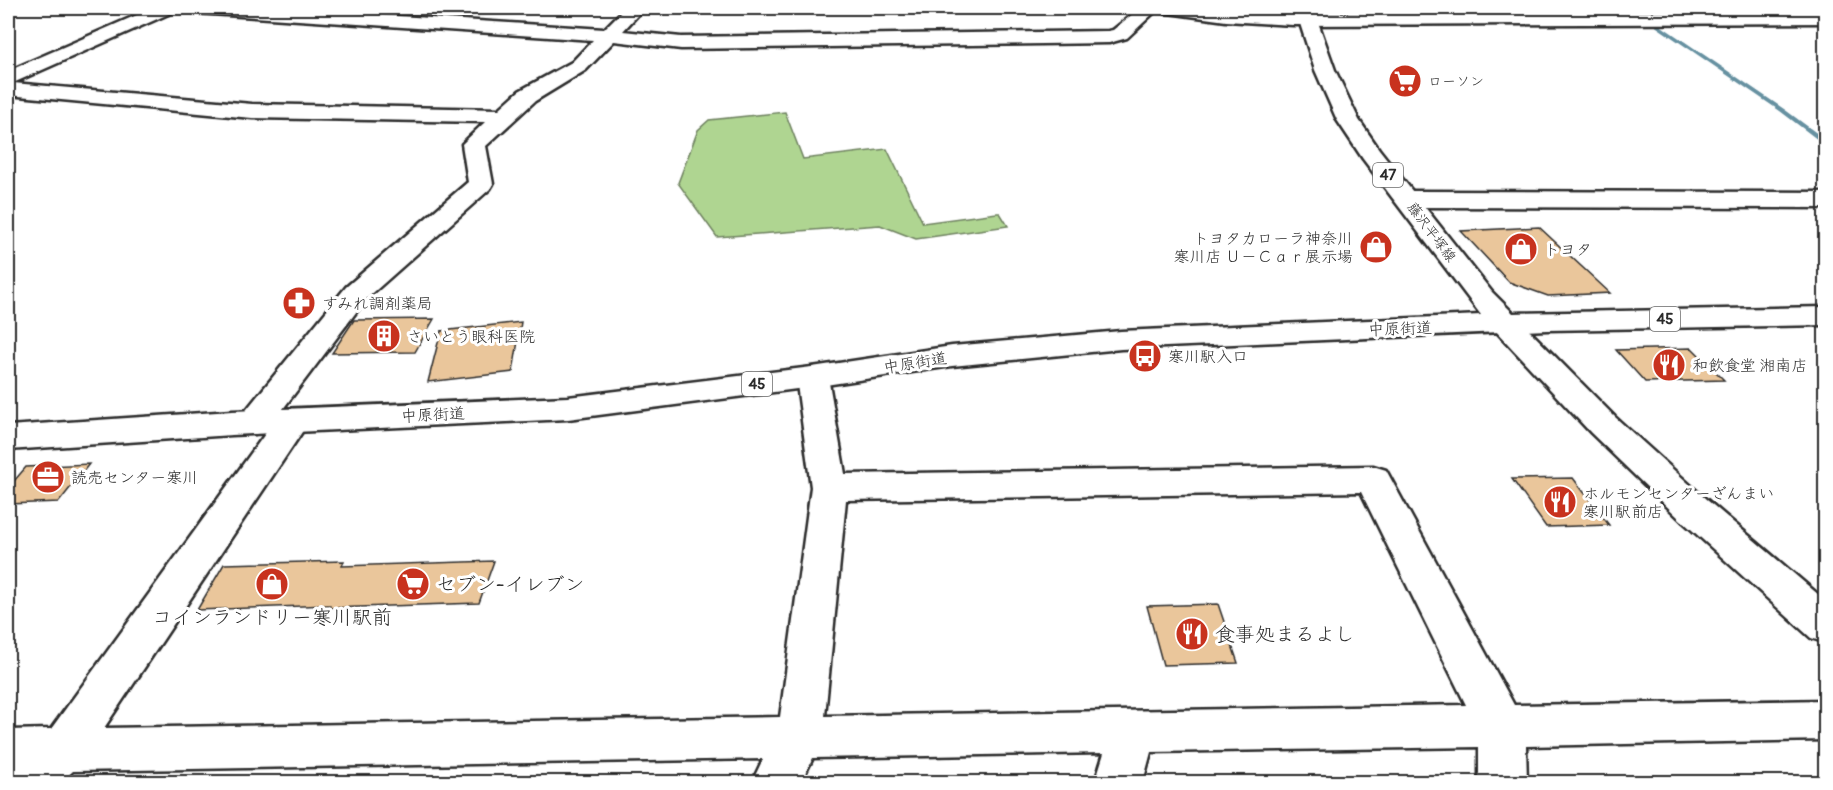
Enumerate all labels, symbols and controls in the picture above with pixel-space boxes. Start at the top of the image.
supermarket icon: ローソン [1387,63,1423,99]
place label: ローソン [1428,73,1484,90]
road number: 47 [1373,163,1403,187]
street label: 藤沢平塚線 [1404,199,1459,265]
place label: トヨタカローラ神奈川 寒川店 Ｕ－Ｃａｒ展示場 [1174,229,1353,267]
shop icon: トヨタカローラ神奈川 寒川店 Ｕ－Ｃａｒ展示場 [1358,229,1394,265]
shop icon: トヨタ [1503,231,1539,267]
place label: トヨタ [1544,240,1592,260]
pharmacy icon: すみれ調剤薬局 [281,285,317,321]
place label: すみれ調剤薬局 [322,294,433,314]
road number: 45 [1650,307,1680,331]
building icon: さいとう眼科医院 [366,318,402,354]
street label: 中原街道 [1368,318,1432,340]
place label: さいとう眼科医院 [407,327,535,347]
bus stop icon: 寒川駅入口 [1127,338,1163,374]
place label: 寒川駅入口 [1168,347,1248,367]
restaurant icon: 和飲食堂 湘南店 [1651,347,1687,383]
street label: 中原街道 [882,348,948,378]
place label: 和飲食堂 湘南店 [1692,356,1807,376]
road number: 45 [742,372,772,396]
street label: 中原街道 [401,403,466,427]
office icon: 読売センター寒川 [30,459,66,495]
place label: 読売センター寒川 [71,468,198,488]
restaurant icon: ホルモンセンターざんまい 寒川駅前店 [1542,484,1578,520]
place label: ホルモンセンターざんまい 寒川駅前店 [1583,484,1774,522]
shop icon: コインランドリー寒川駅前 [254,566,290,602]
supermarket icon: セブン-イレブン [395,566,431,602]
place label: セブン-イレブン [436,572,585,597]
place label: コインランドリー寒川駅前 [152,605,392,630]
restaurant icon: 食事処まるよし [1174,616,1210,652]
place label: 食事処まるよし [1215,622,1355,647]

